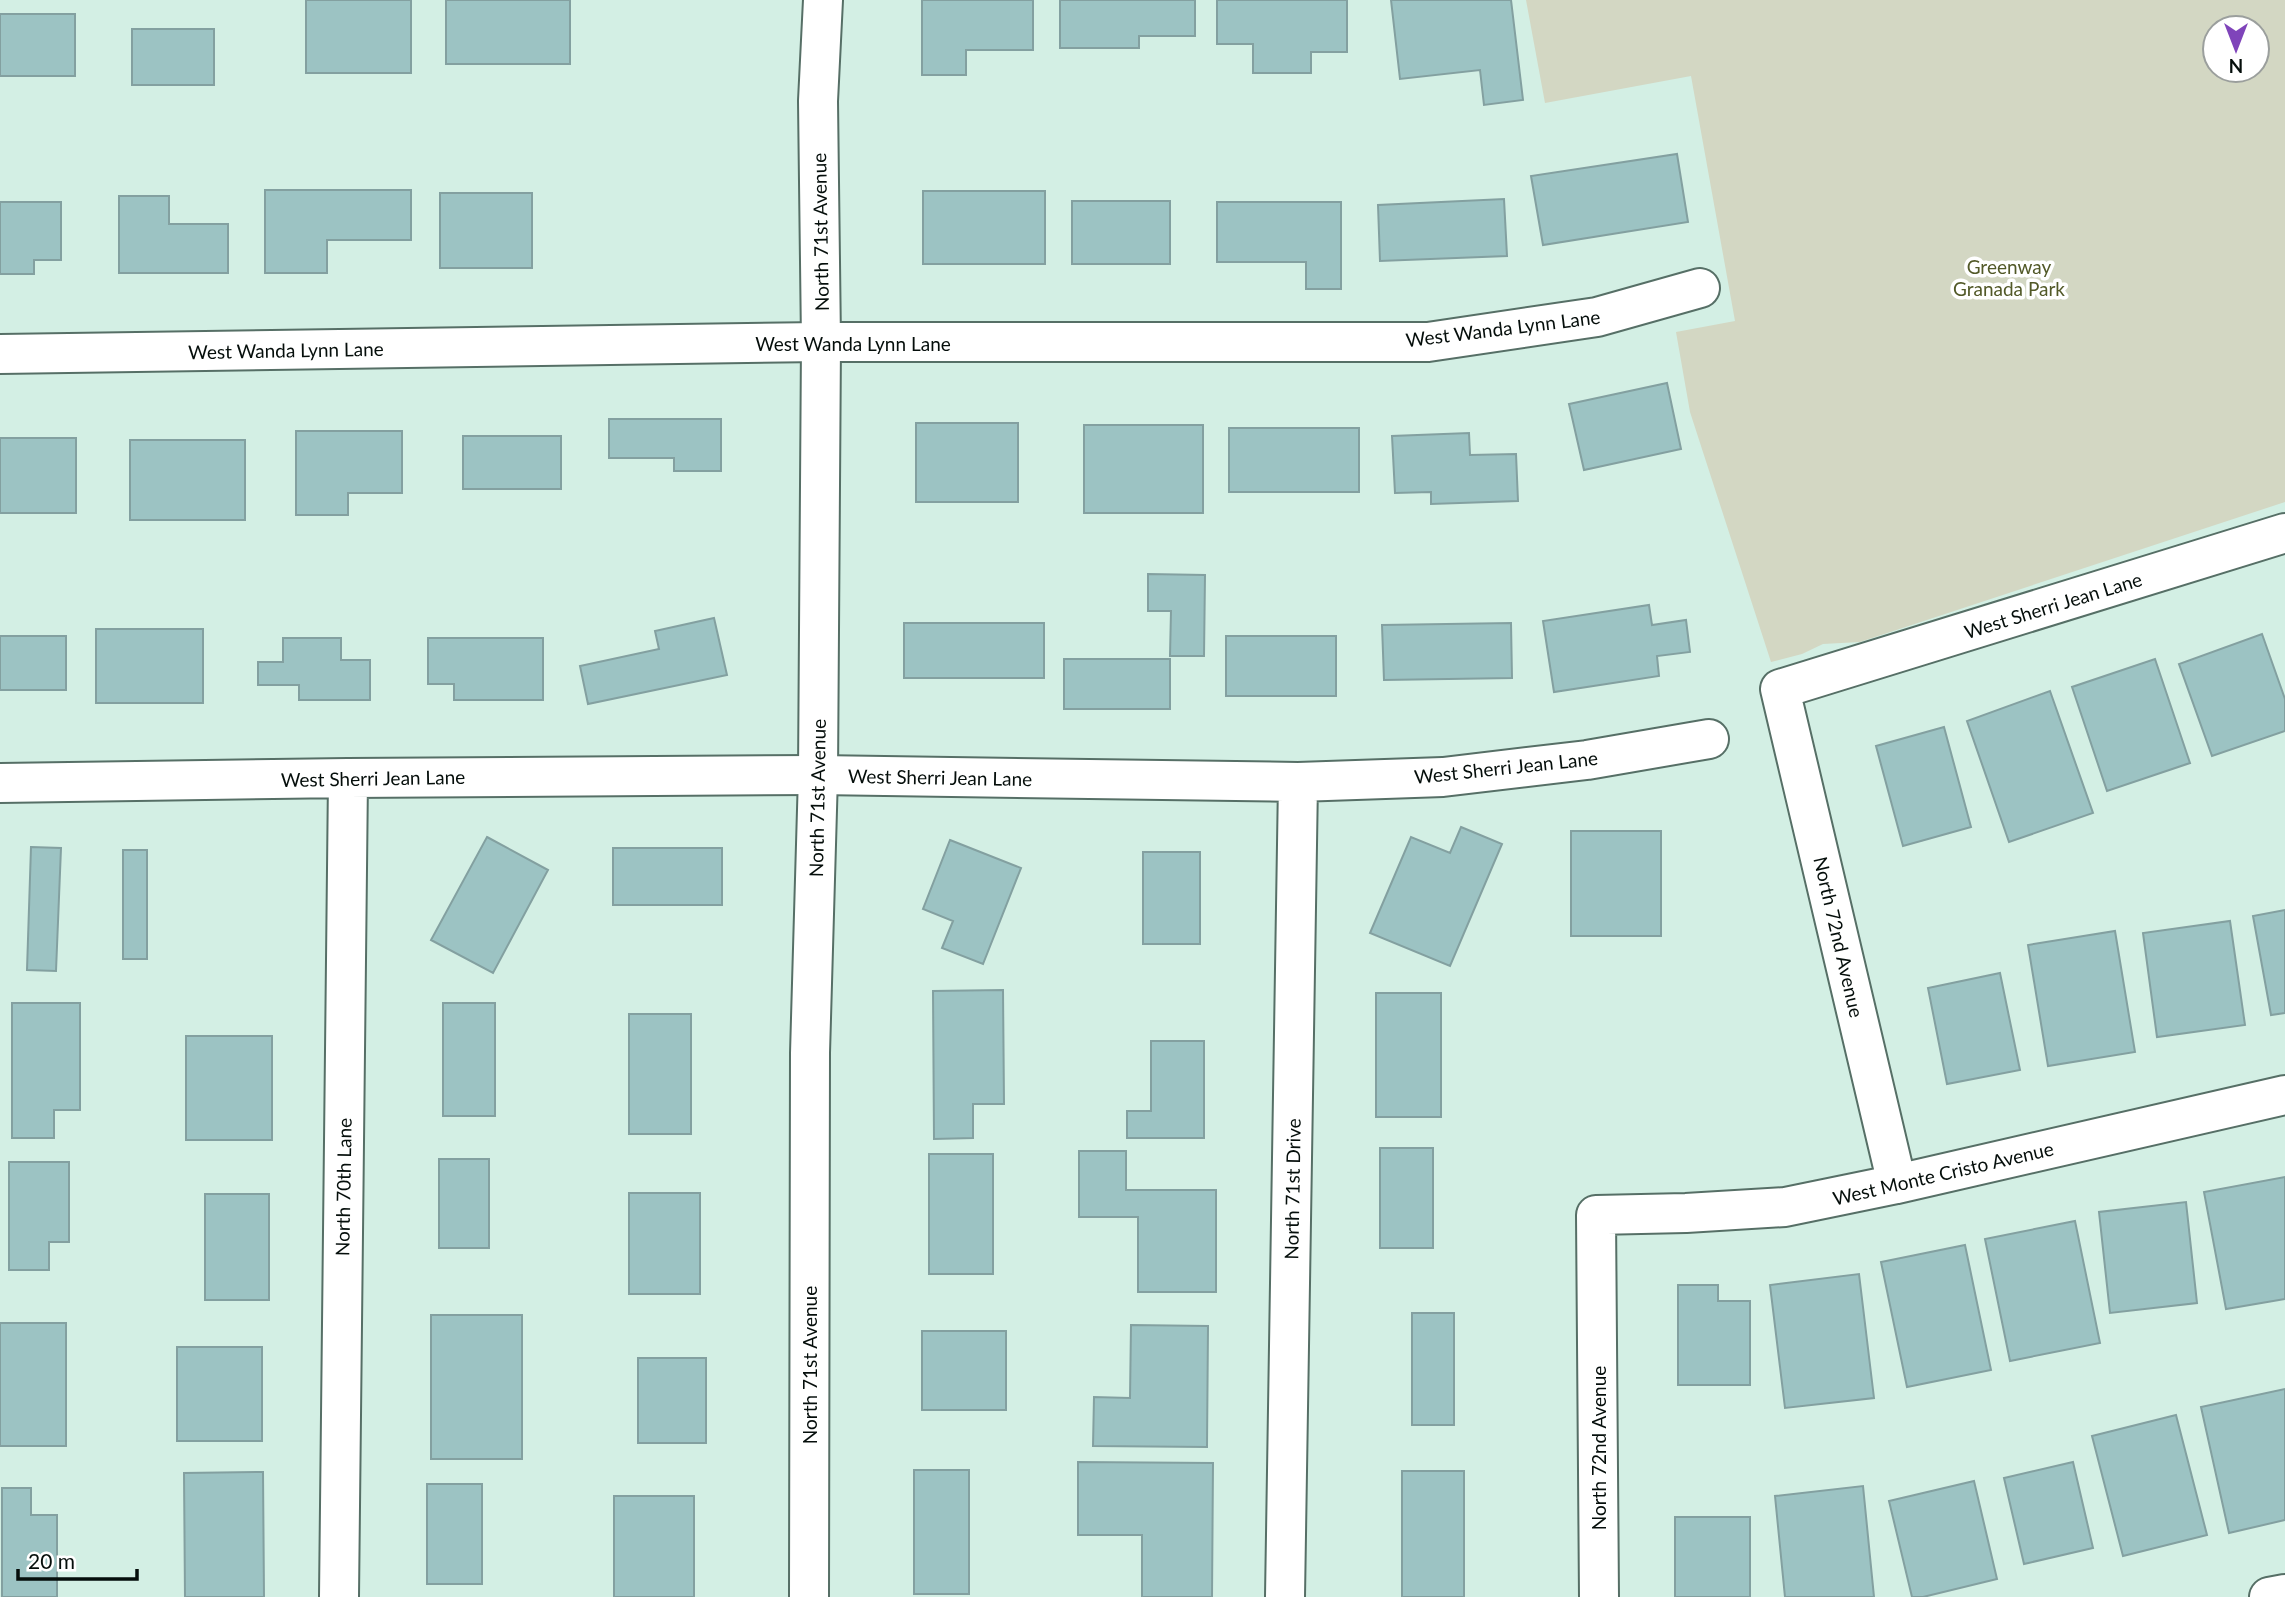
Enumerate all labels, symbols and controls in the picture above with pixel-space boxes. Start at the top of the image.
north arrow [2201,14,2271,84]
text: N [2229,55,2243,78]
street label: North 71st Avenue [807,153,833,311]
park label: Greenway Granada Park [1953,255,2065,300]
street label: West Wanda Lynn Lane [1405,305,1601,351]
street label: West Wanda Lynn Lane [755,332,951,355]
street label: West Wanda Lynn Lane [188,337,384,363]
street label: West Sherri Jean Lane [1961,567,2145,643]
street label: North 71st Avenue [804,719,830,877]
street label: West Sherri Jean Lane [1413,746,1599,788]
street label: West Sherri Jean Lane [848,764,1032,790]
street label: West Sherri Jean Lane [281,765,465,791]
street label: North 72nd Avenue [1809,854,1869,1020]
street label: North 70th Lane [330,1118,356,1256]
street label: North 71st Drive [1279,1118,1305,1260]
street label: West Monte Cristo Avenue [1830,1136,2056,1210]
street label: North 71st Avenue [798,1286,821,1444]
street label: North 72nd Avenue [1587,1366,1610,1530]
scale bar [18,1538,136,1582]
text: 20 m [28,1548,75,1573]

